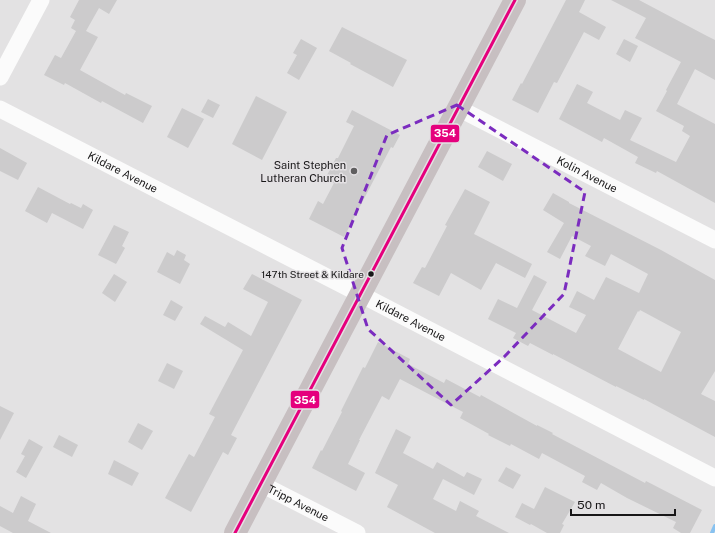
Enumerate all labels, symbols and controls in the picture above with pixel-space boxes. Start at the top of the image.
line badge: 354 [430,124,460,143]
text: 354 [434,127,456,139]
street label: Kildare Avenue [86,149,160,195]
street label: Kolin Avenue [555,154,619,195]
place label: Saint Stephen Lutheran Church [260,159,346,184]
marker: Saint Stephen Lutheran Church [349,166,359,176]
place label: 147th Street & Kildare [261,268,364,280]
marker: 147th Street & Kildare [366,269,376,279]
street label: Kildare Avenue [374,297,448,343]
line badge: 354 [290,390,320,409]
text: 354 [294,394,316,406]
street label: Tripp Avenue [266,483,331,524]
scale bar [571,491,675,517]
text: 50 m [577,498,605,512]

